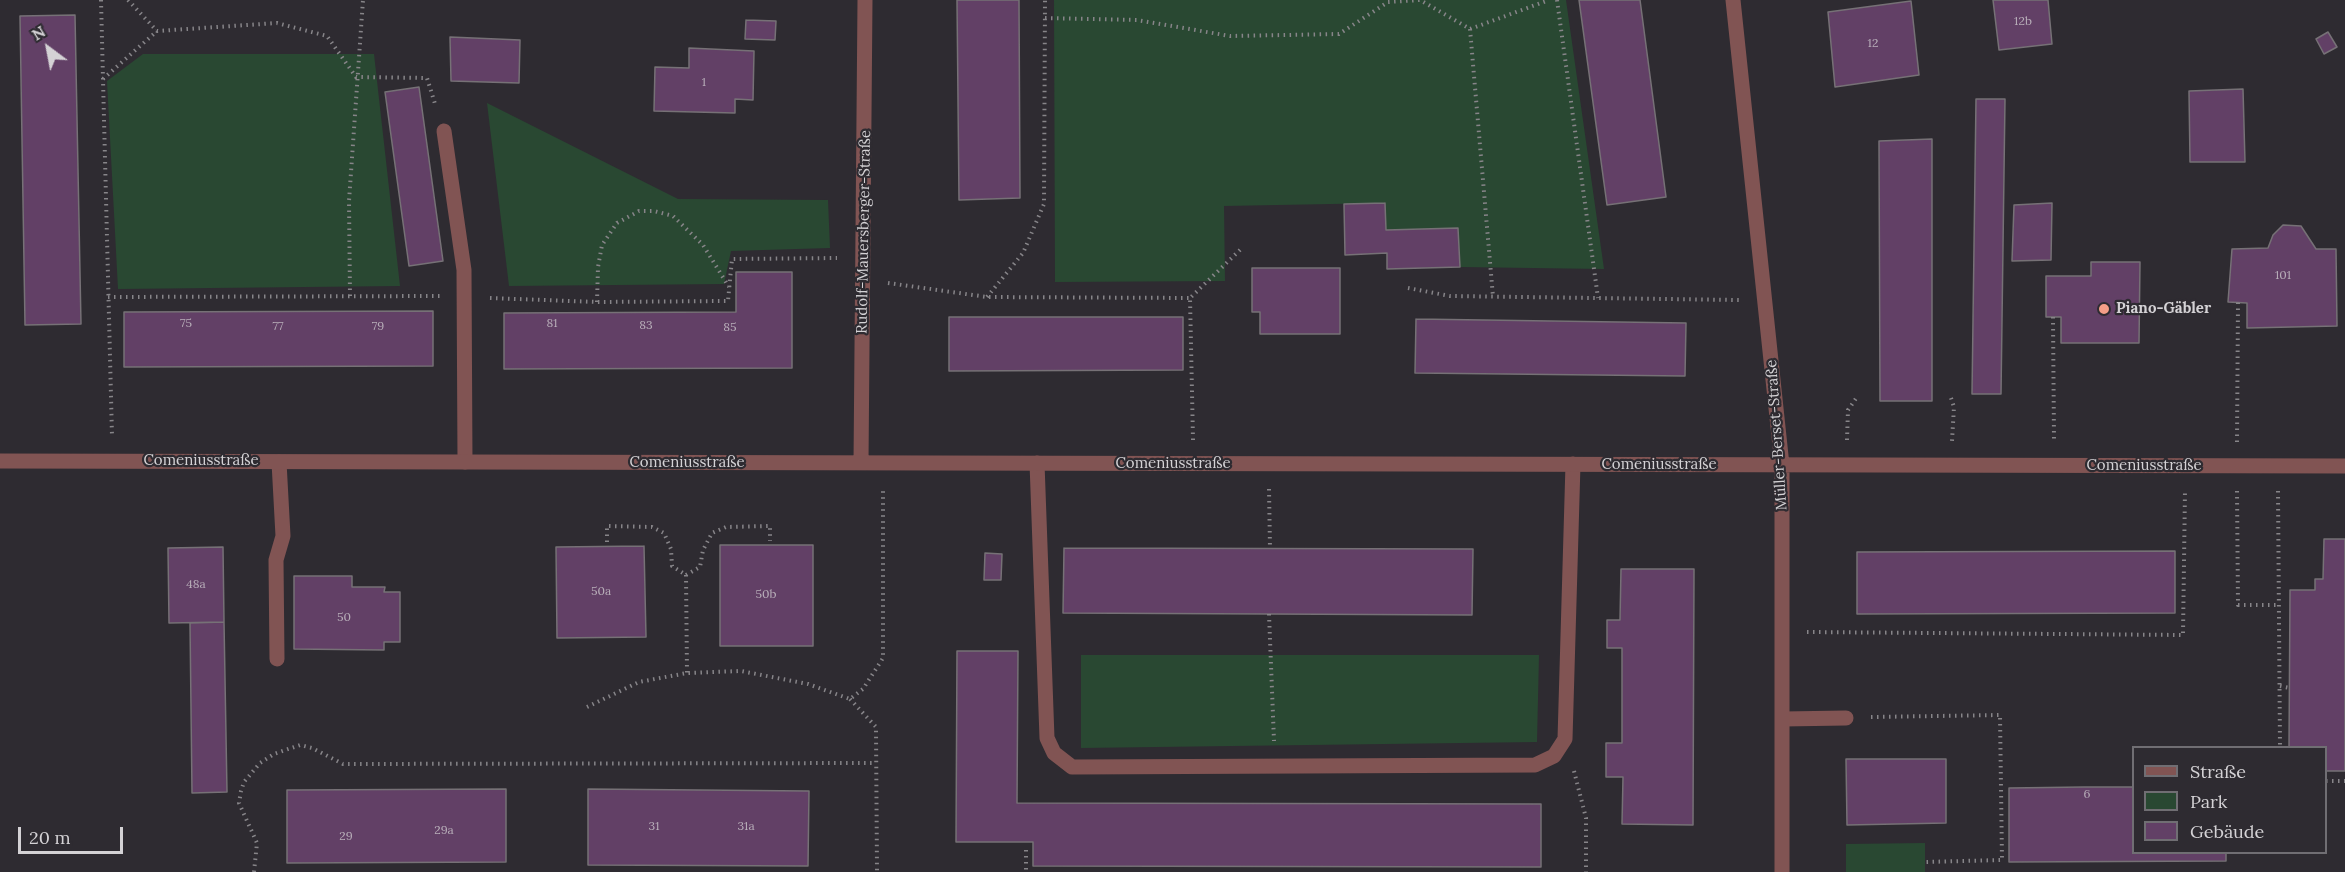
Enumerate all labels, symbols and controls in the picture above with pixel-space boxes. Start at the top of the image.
house number: 12b [2014,15,2032,29]
north arrow [18,18,78,78]
text: N [28,21,49,44]
house number: 12 [1868,37,1878,51]
house number: 1 [702,76,706,90]
street label: Rudolf-Mauersberger-Straße [853,130,875,334]
house number: 101 [2275,269,2291,283]
place label: Piano-Gäbler [2116,300,2211,318]
marker: Piano-Gäbler [2097,302,2111,316]
house number: 75 [180,317,192,331]
house number: 81 [546,317,558,331]
house number: 83 [639,319,653,333]
house number: 77 [272,320,284,334]
house number: 79 [372,320,384,334]
house number: 85 [723,321,737,335]
street label: Müller-Berset-Straße [1763,359,1791,511]
street label: Comeniusstraße [143,452,259,470]
street label: Comeniusstraße [629,454,745,472]
street label: Comeniusstraße [1115,455,1231,473]
street label: Comeniusstraße [1601,456,1717,474]
street label: Comeniusstraße [2086,457,2202,475]
house number: 48a [186,578,206,592]
house number: 50a [591,585,611,599]
house number: 50b [756,588,776,602]
house number: 50 [337,611,351,625]
legend [2132,746,2327,854]
text: Straße [2190,760,2246,783]
house number: 6 [2084,788,2090,802]
text: Park [2190,790,2227,813]
scale bar [21,815,126,853]
house number: 31 [648,820,660,834]
house number: 31a [737,820,755,834]
text: Gebäude [2190,820,2264,843]
house number: 29a [434,824,454,838]
text: 20 m [29,826,71,849]
house number: 29 [339,830,353,844]

